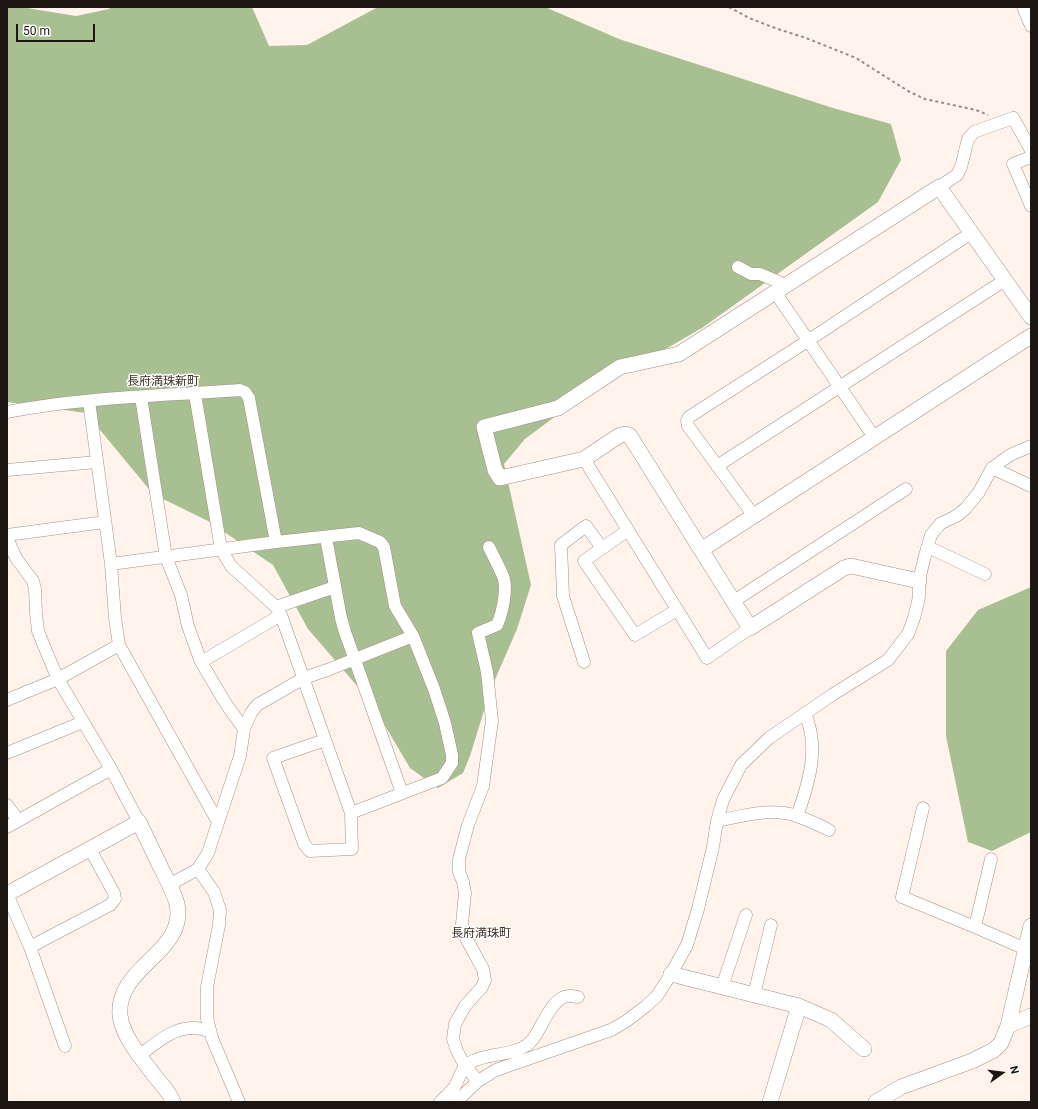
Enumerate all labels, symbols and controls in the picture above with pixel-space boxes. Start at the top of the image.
scale bar [18,16,97,42]
text: 50 m [23,24,50,38]
district label: 長府満珠新町 [127,375,199,389]
district label: 長府満珠町 [451,927,511,941]
north arrow [982,1053,1022,1093]
text: N [1007,1065,1021,1075]

